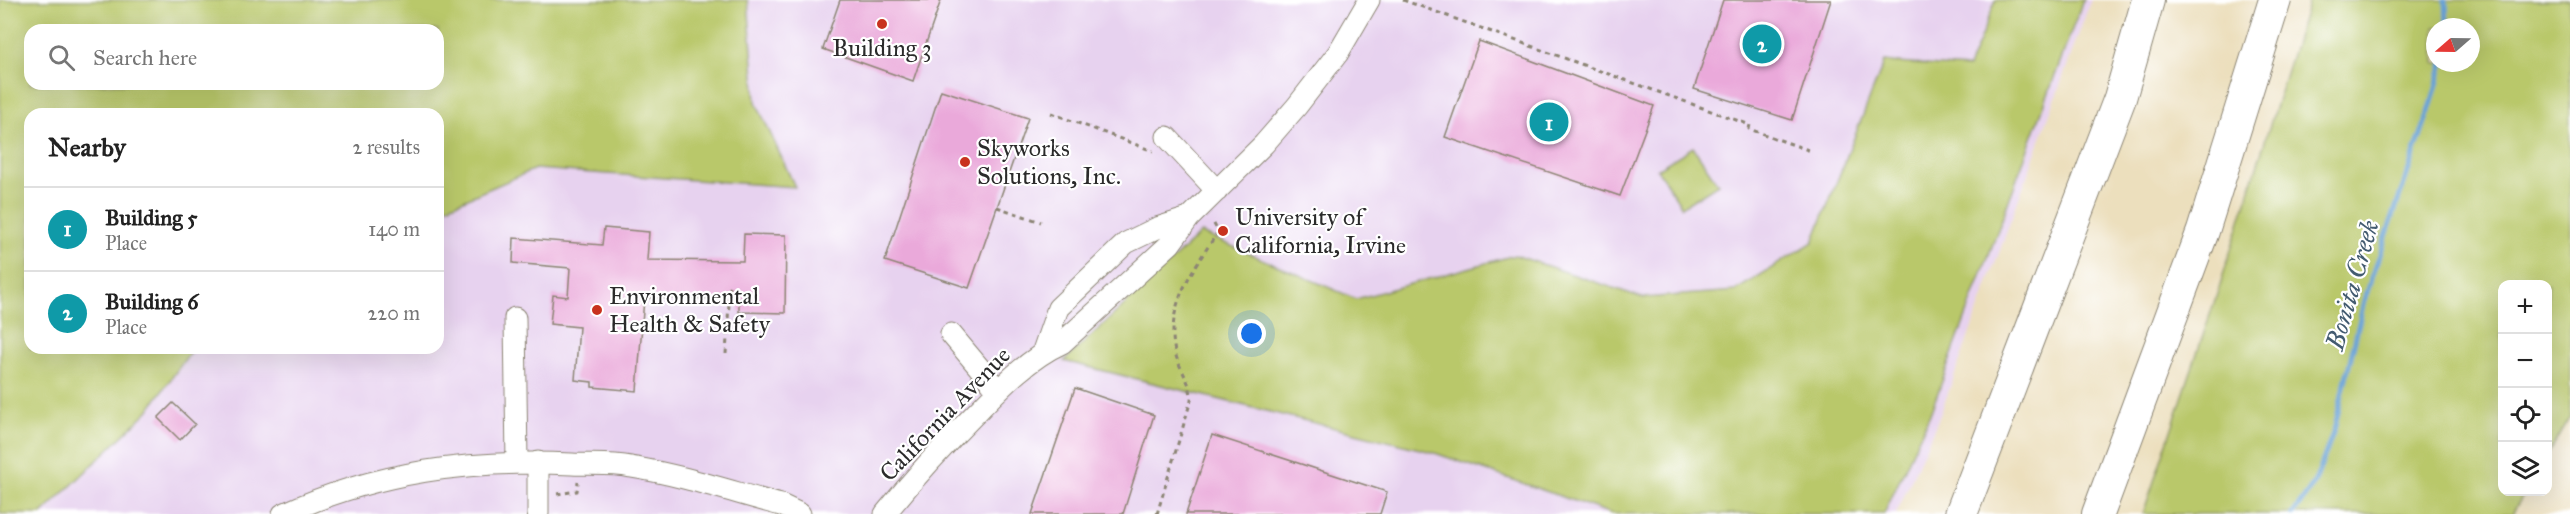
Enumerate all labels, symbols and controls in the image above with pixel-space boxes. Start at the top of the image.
marker: Building 3 [875,17,889,31]
north arrow [2426,18,2480,72]
pin: 2 [1742,22,1782,66]
search box [24,24,444,90]
place label: Building 3 [832,33,932,63]
icon: search [45,41,78,74]
text: Search here [93,44,197,71]
pin: 1 [1530,100,1568,144]
text: Nearby [48,131,126,163]
place label: Skyworks Solutions, Inc. [977,133,1121,191]
text: 2 results [352,135,420,159]
marker: Skyworks Solutions, Inc. [958,155,972,169]
place label: University of California, Irvine [1235,202,1406,260]
text: Building 5 [105,204,197,231]
water label: Bonita Creek [2318,216,2386,354]
text: 1 [64,217,71,241]
text: 140 m [368,217,420,241]
marker: University of California, Irvine [1216,224,1230,238]
text: Place [105,231,147,255]
map controls [2498,280,2552,496]
button: + [2498,280,2552,334]
place label: Environmental Health & Safety [609,281,771,339]
text: Building 6 [105,288,198,315]
text: 2 [63,301,72,325]
text: 220 m [368,301,420,325]
marker: Environmental Health & Safety [590,303,604,317]
text: Place [105,315,147,339]
your location [1237,319,1266,348]
button: − [2498,334,2552,388]
street label: California Avenue [873,340,1017,488]
button: locate [2498,388,2552,442]
button: layers [2498,442,2552,496]

